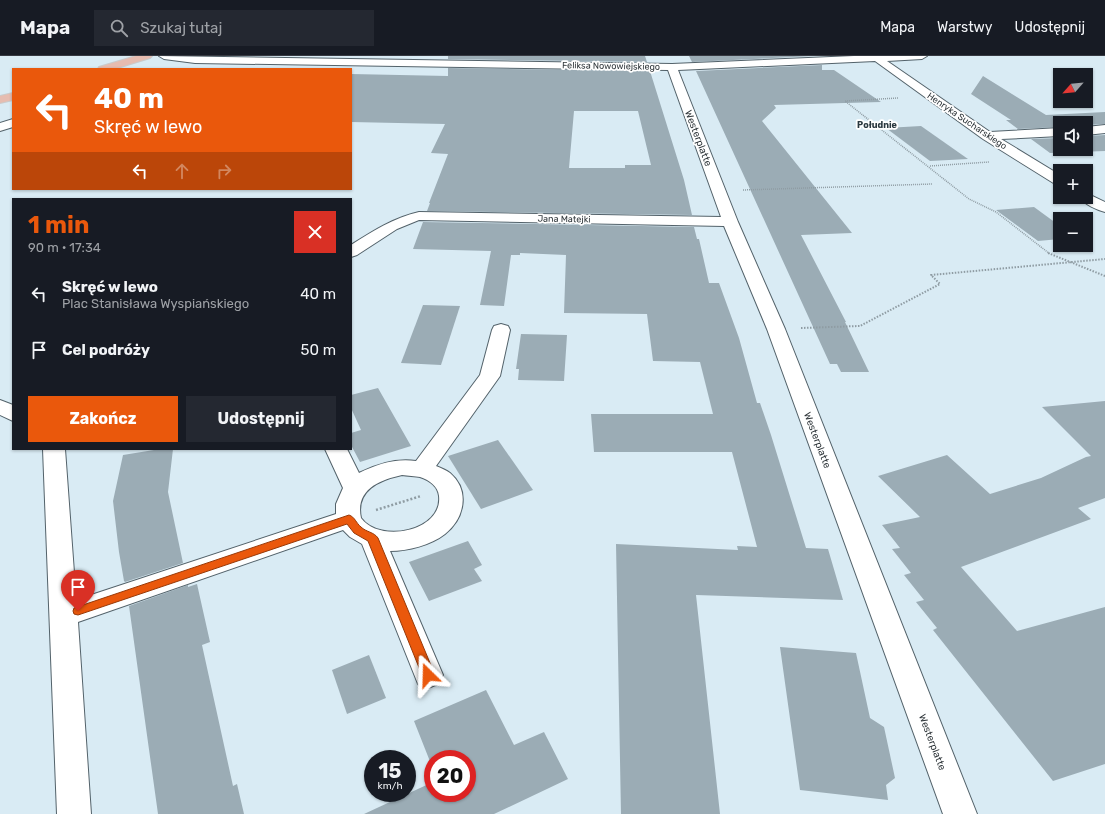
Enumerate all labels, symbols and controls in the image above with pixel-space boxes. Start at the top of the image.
search box [94,10,374,46]
text: Mapa [20,16,70,39]
icon: search [108,17,130,39]
text: Szukaj tutaj [140,19,222,37]
text: Mapa [880,19,915,36]
text: Warstwy [937,19,993,36]
text: Udostępnij [1015,19,1085,36]
street label: Feliksa Nowowiejskiego [562,60,660,72]
north arrow [1053,68,1093,108]
map controls [1053,68,1093,252]
text: 40 m [94,82,164,115]
icon: left [28,84,80,136]
street label: Henryka Sucharskiego [925,91,1009,151]
street label: Westerplatte [682,109,714,168]
text: Skręć w lewo [94,116,202,138]
button: sound [1053,116,1093,156]
district label: Południe [857,120,898,130]
icon: left [129,160,151,182]
icon: ahead [171,160,193,182]
icon: right [213,160,235,182]
button: + [1053,164,1093,204]
text: 1 min [28,211,89,239]
button: close [294,211,336,253]
button: − [1053,212,1093,252]
street label: Jana Matejki [537,214,591,224]
text: 90 m · 17:34 [28,240,101,255]
text: Skręć w lewo [62,278,158,296]
icon: left [28,283,50,305]
text: 40 m [300,285,336,303]
text: Plac Stanisława Wyspiańskiego [62,296,249,311]
icon: arrive [28,339,50,361]
text: Cel podróży [62,341,150,359]
text: 50 m [301,341,336,359]
button: Zakończ [28,396,178,442]
button: Udostępnij [186,396,336,442]
street label: Westerplatte [801,411,833,470]
pin [61,570,95,611]
icon: arrive [67,576,89,598]
position arrow [407,654,449,696]
street label: Westerplatte [916,713,948,772]
speed limit sign: 20 [424,750,476,802]
text: 15 [379,759,401,783]
text: km/h [378,780,402,792]

